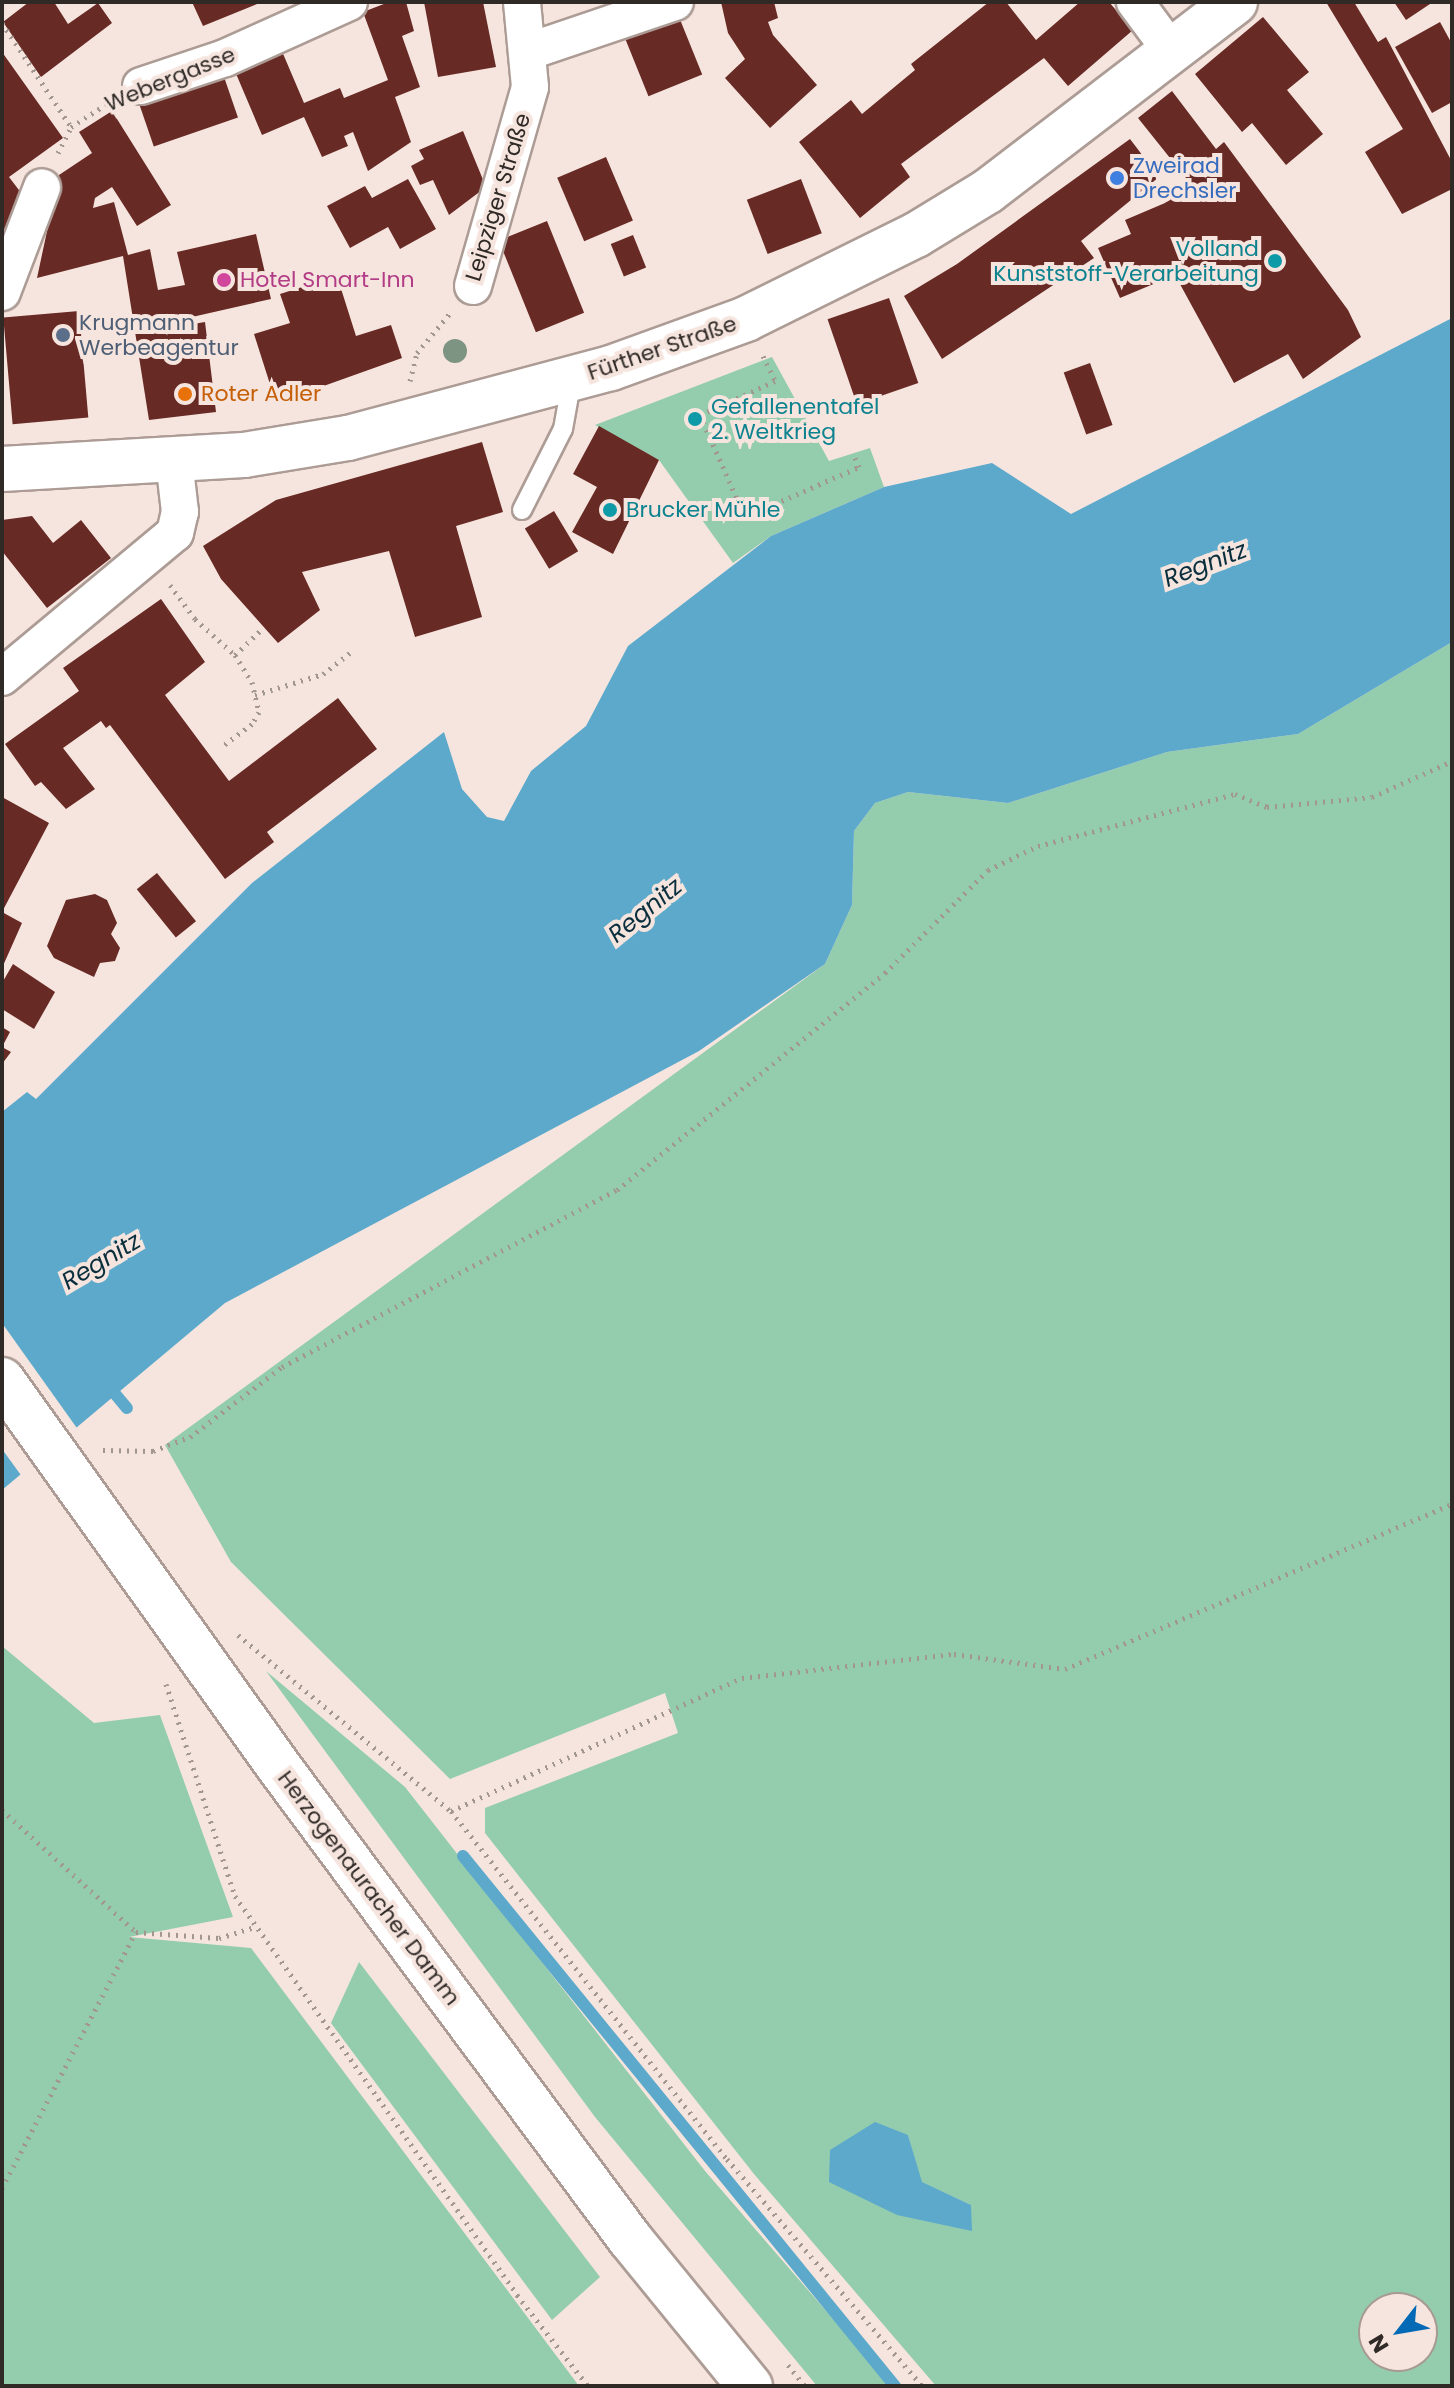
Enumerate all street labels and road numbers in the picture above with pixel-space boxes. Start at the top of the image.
street label: Webergasse [101,41,239,117]
street label: Leipziger Straße [460,110,536,284]
street label: Fürther Straße [584,310,740,386]
street label: Herzogenauracher Damm [272,1766,466,2010]

